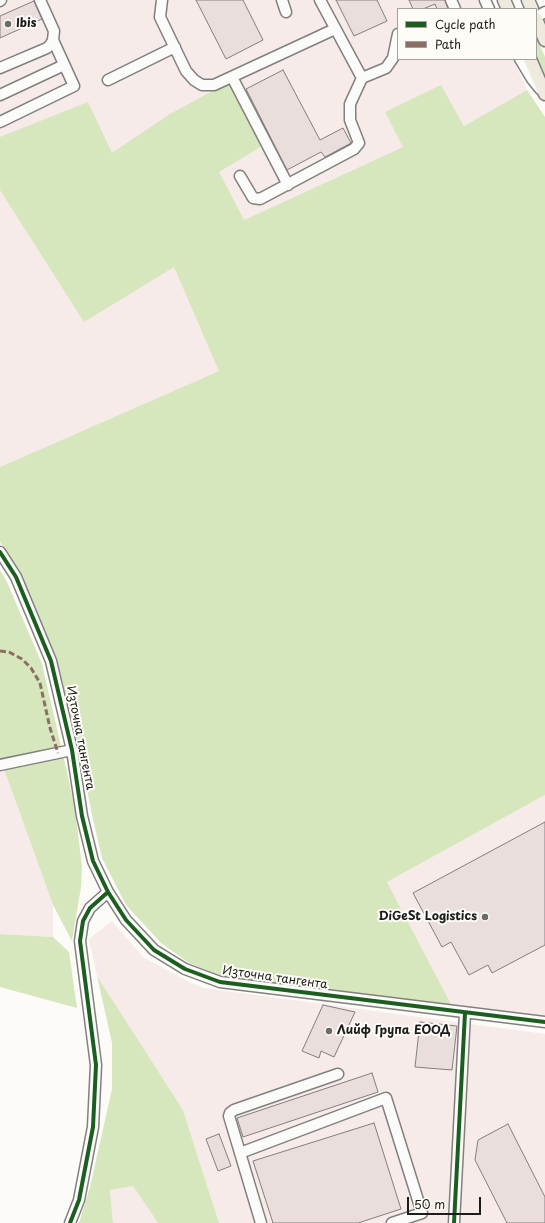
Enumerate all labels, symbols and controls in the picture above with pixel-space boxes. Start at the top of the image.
legend [397,8,537,60]
text: Cycle path [435,15,496,33]
place label: Ibis [16,17,36,31]
marker: Ibis [3,19,13,29]
text: Path [435,35,461,53]
street label: Източна тангента [63,685,97,791]
place label: DiGeSt Logistics [379,910,477,924]
marker: DiGeSt Logistics [480,912,490,922]
street label: Източна тангента [222,964,328,992]
place label: Лийф Група ЕООД [337,1024,450,1038]
marker: Лийф Група ЕООД [324,1026,334,1036]
scale bar [409,1189,483,1215]
text: 50 m [414,1195,445,1213]

